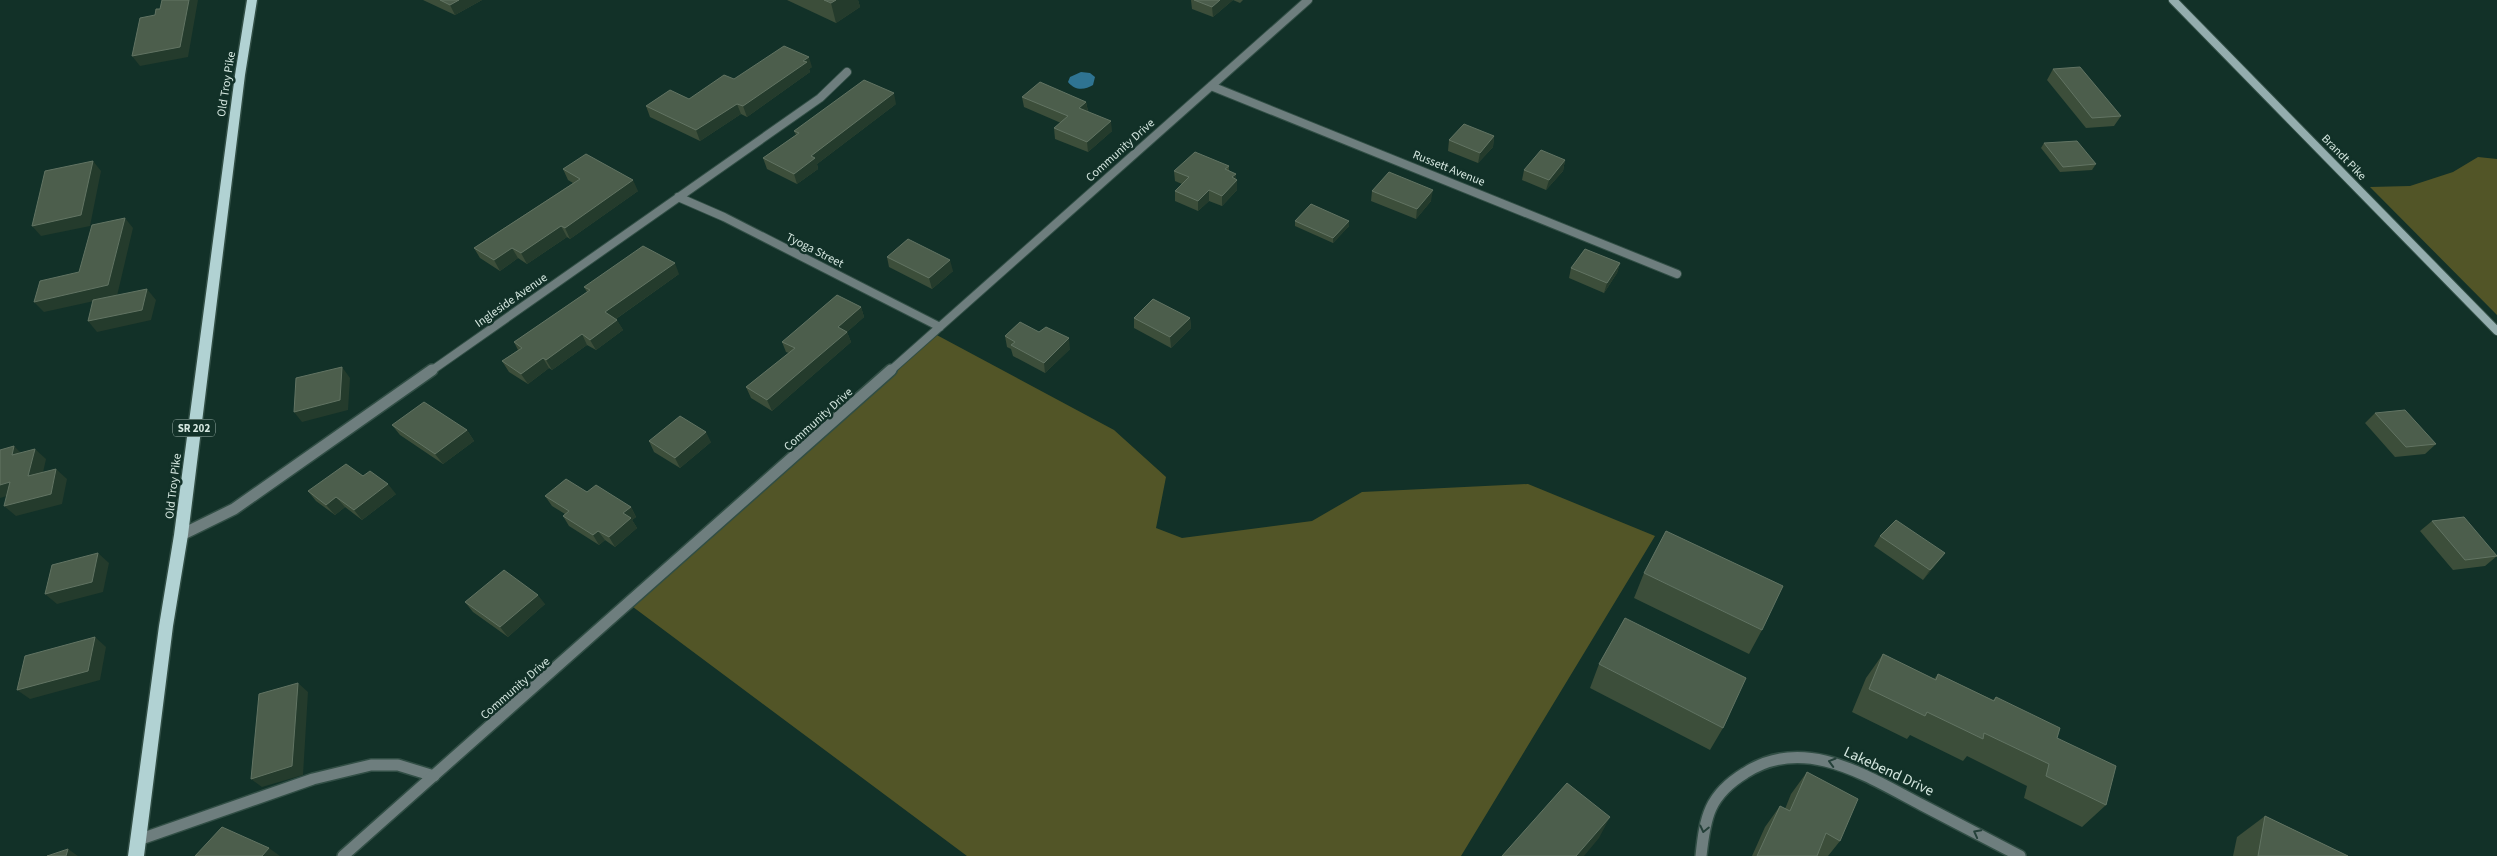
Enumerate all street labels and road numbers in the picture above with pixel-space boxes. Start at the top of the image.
street label: Old Troy Pike [213,50,240,118]
street label: Community Drive [1082,115,1159,186]
street label: Brandt Pike [2317,131,2370,184]
street label: Russett Avenue [1410,146,1487,191]
street label: Tyoga Street [783,229,846,272]
street label: Ingleside Avenue [472,269,551,332]
street label: Community Drive [780,384,857,455]
road number: SR 202 [173,419,215,436]
street label: Old Troy Pike [161,452,186,520]
street label: Community Drive [477,653,554,723]
street label: Lakebend Drive [1840,741,1937,802]

